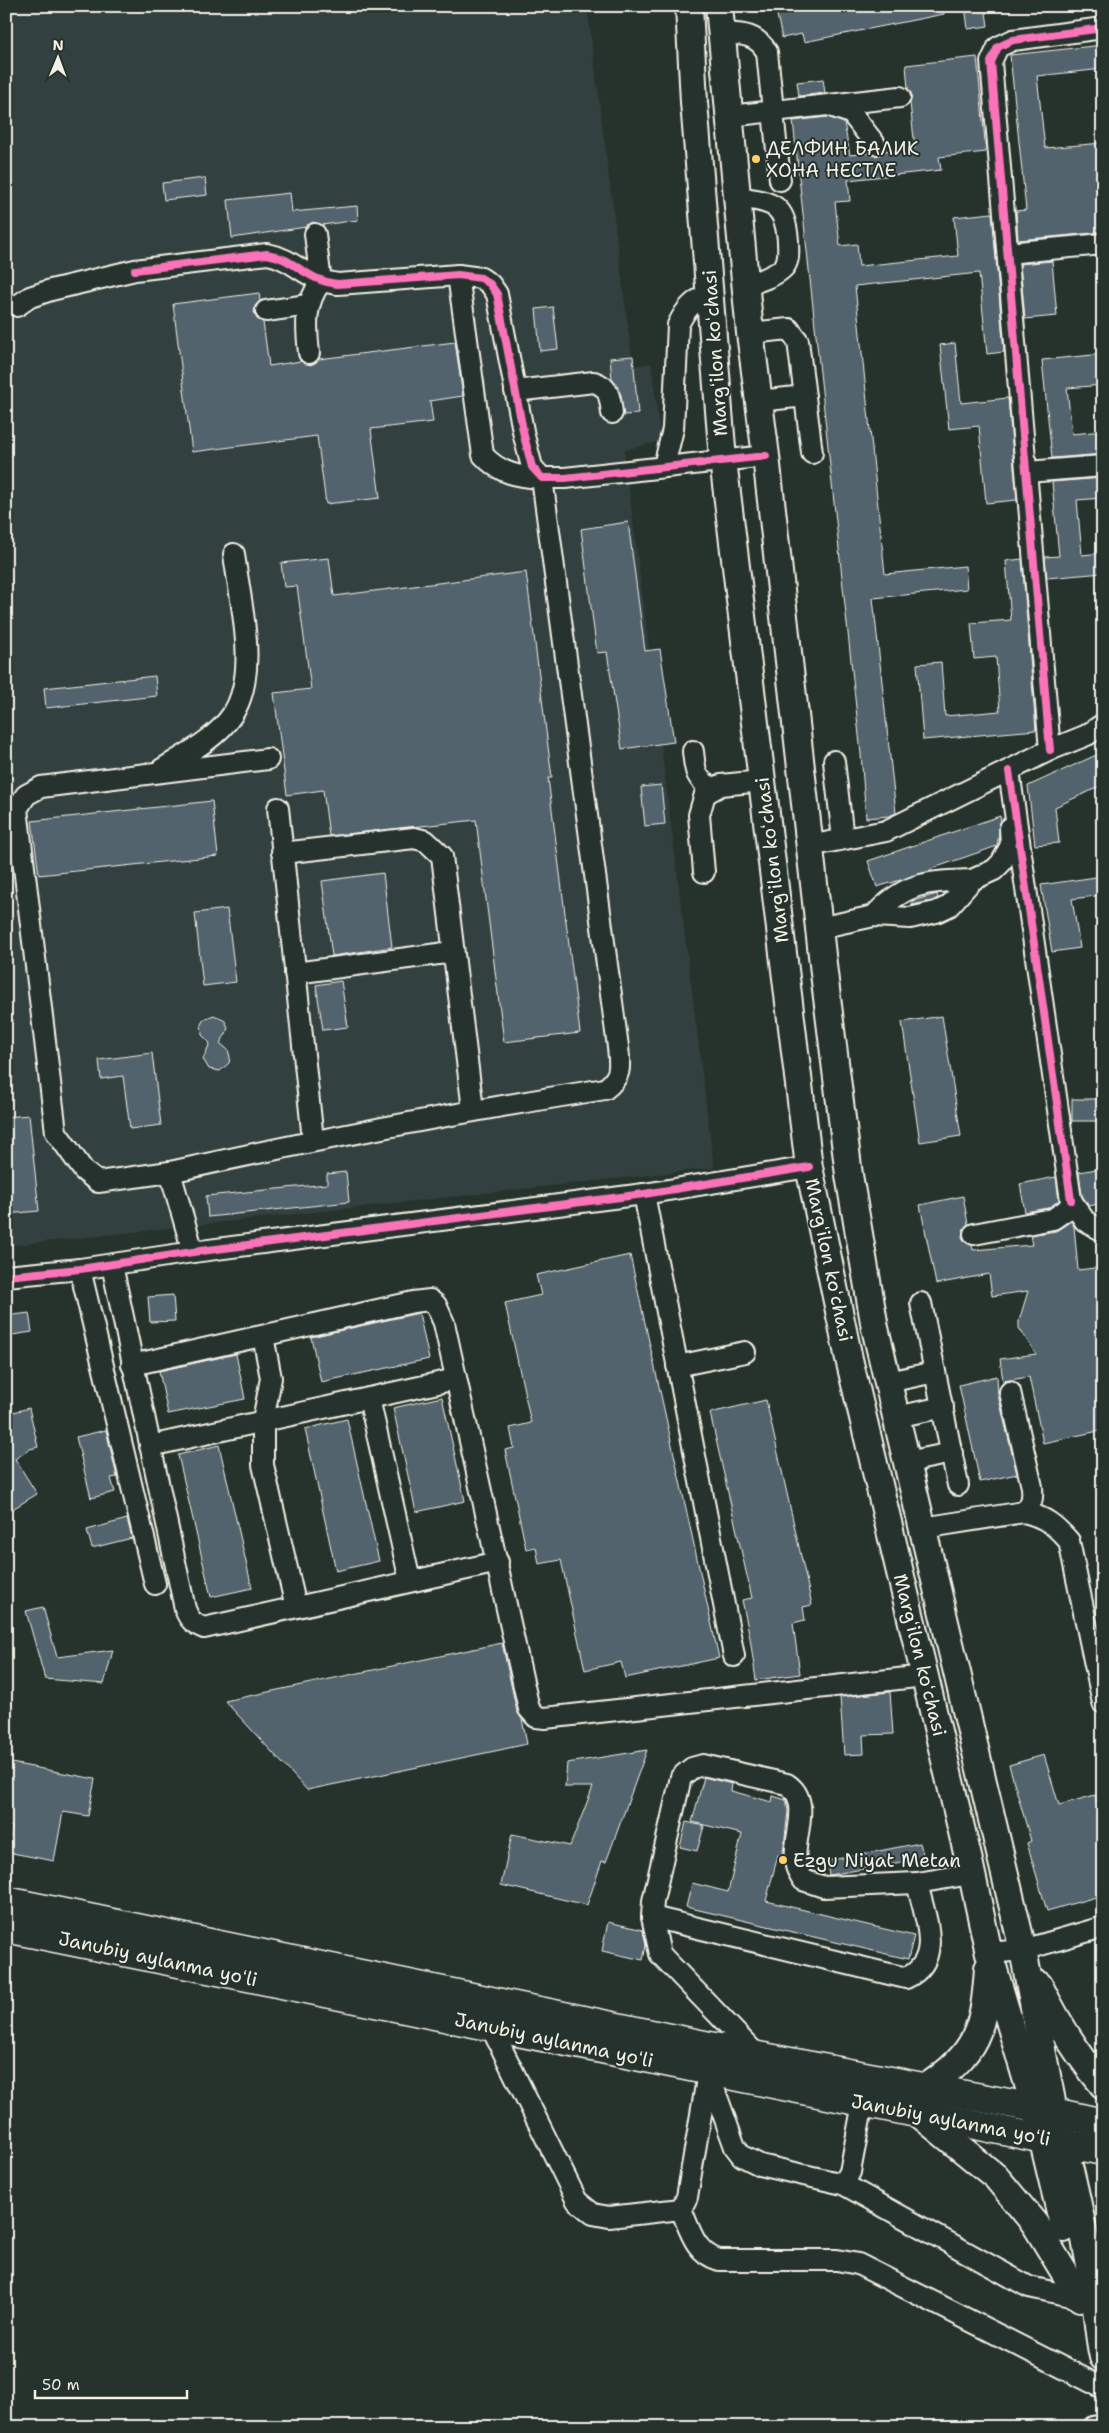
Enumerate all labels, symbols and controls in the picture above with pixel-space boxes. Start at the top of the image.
north arrow [32,32,82,82]
text: N [53,36,64,54]
place label: ДЕЛФИН БАЛИК ХОНА НЕСТЛЕ [766,136,919,183]
marker: ДЕЛФИН БАЛИК ХОНА НЕСТЛЕ [750,153,762,165]
street label: Margʻilon koʻchasi [697,269,733,437]
street label: Margʻilon koʻchasi [749,776,795,944]
street label: Margʻilon koʻchasi [799,1176,859,1344]
street label: Margʻilon koʻchasi [888,1571,952,1739]
place label: Ezgu Niyat Metan [793,1848,961,1873]
marker: Ezgu Niyat Metan [777,1854,789,1866]
street label: Janubiy aylanma yoʻli [56,1926,260,1992]
street label: Janubiy aylanma yoʻli [452,2007,656,2073]
street label: Janubiy aylanma yoʻli [849,2088,1053,2152]
scale bar [35,2368,188,2400]
text: 50 m [42,2375,80,2395]

